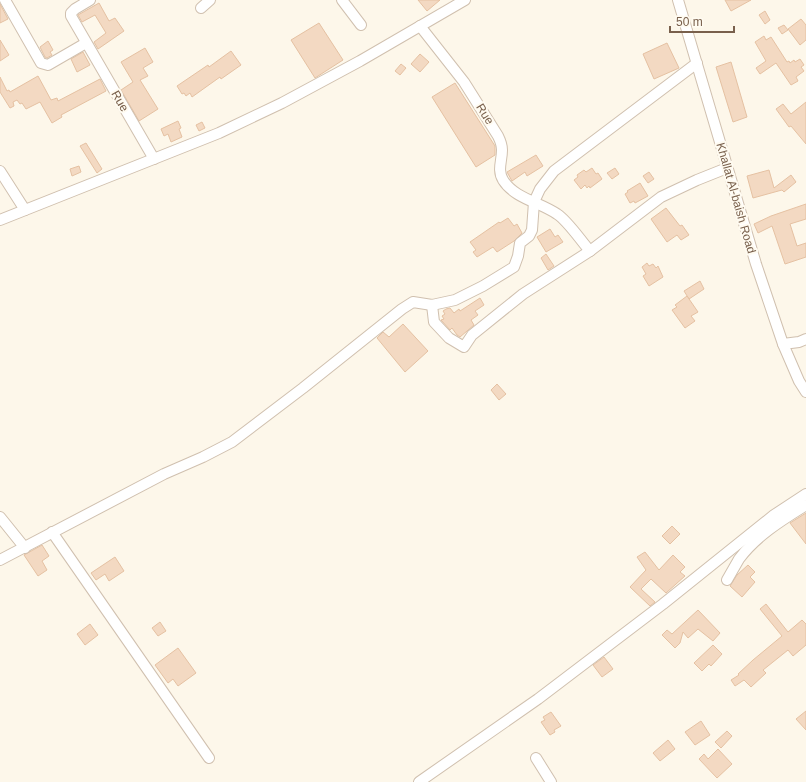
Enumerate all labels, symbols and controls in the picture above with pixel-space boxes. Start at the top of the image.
scale bar [670,8,734,34]
text: 50 m [676,15,703,29]
street label: Rue [108,88,132,114]
street label: Rue [473,101,497,127]
street label: Khallat Al-baish Road [713,141,759,255]

